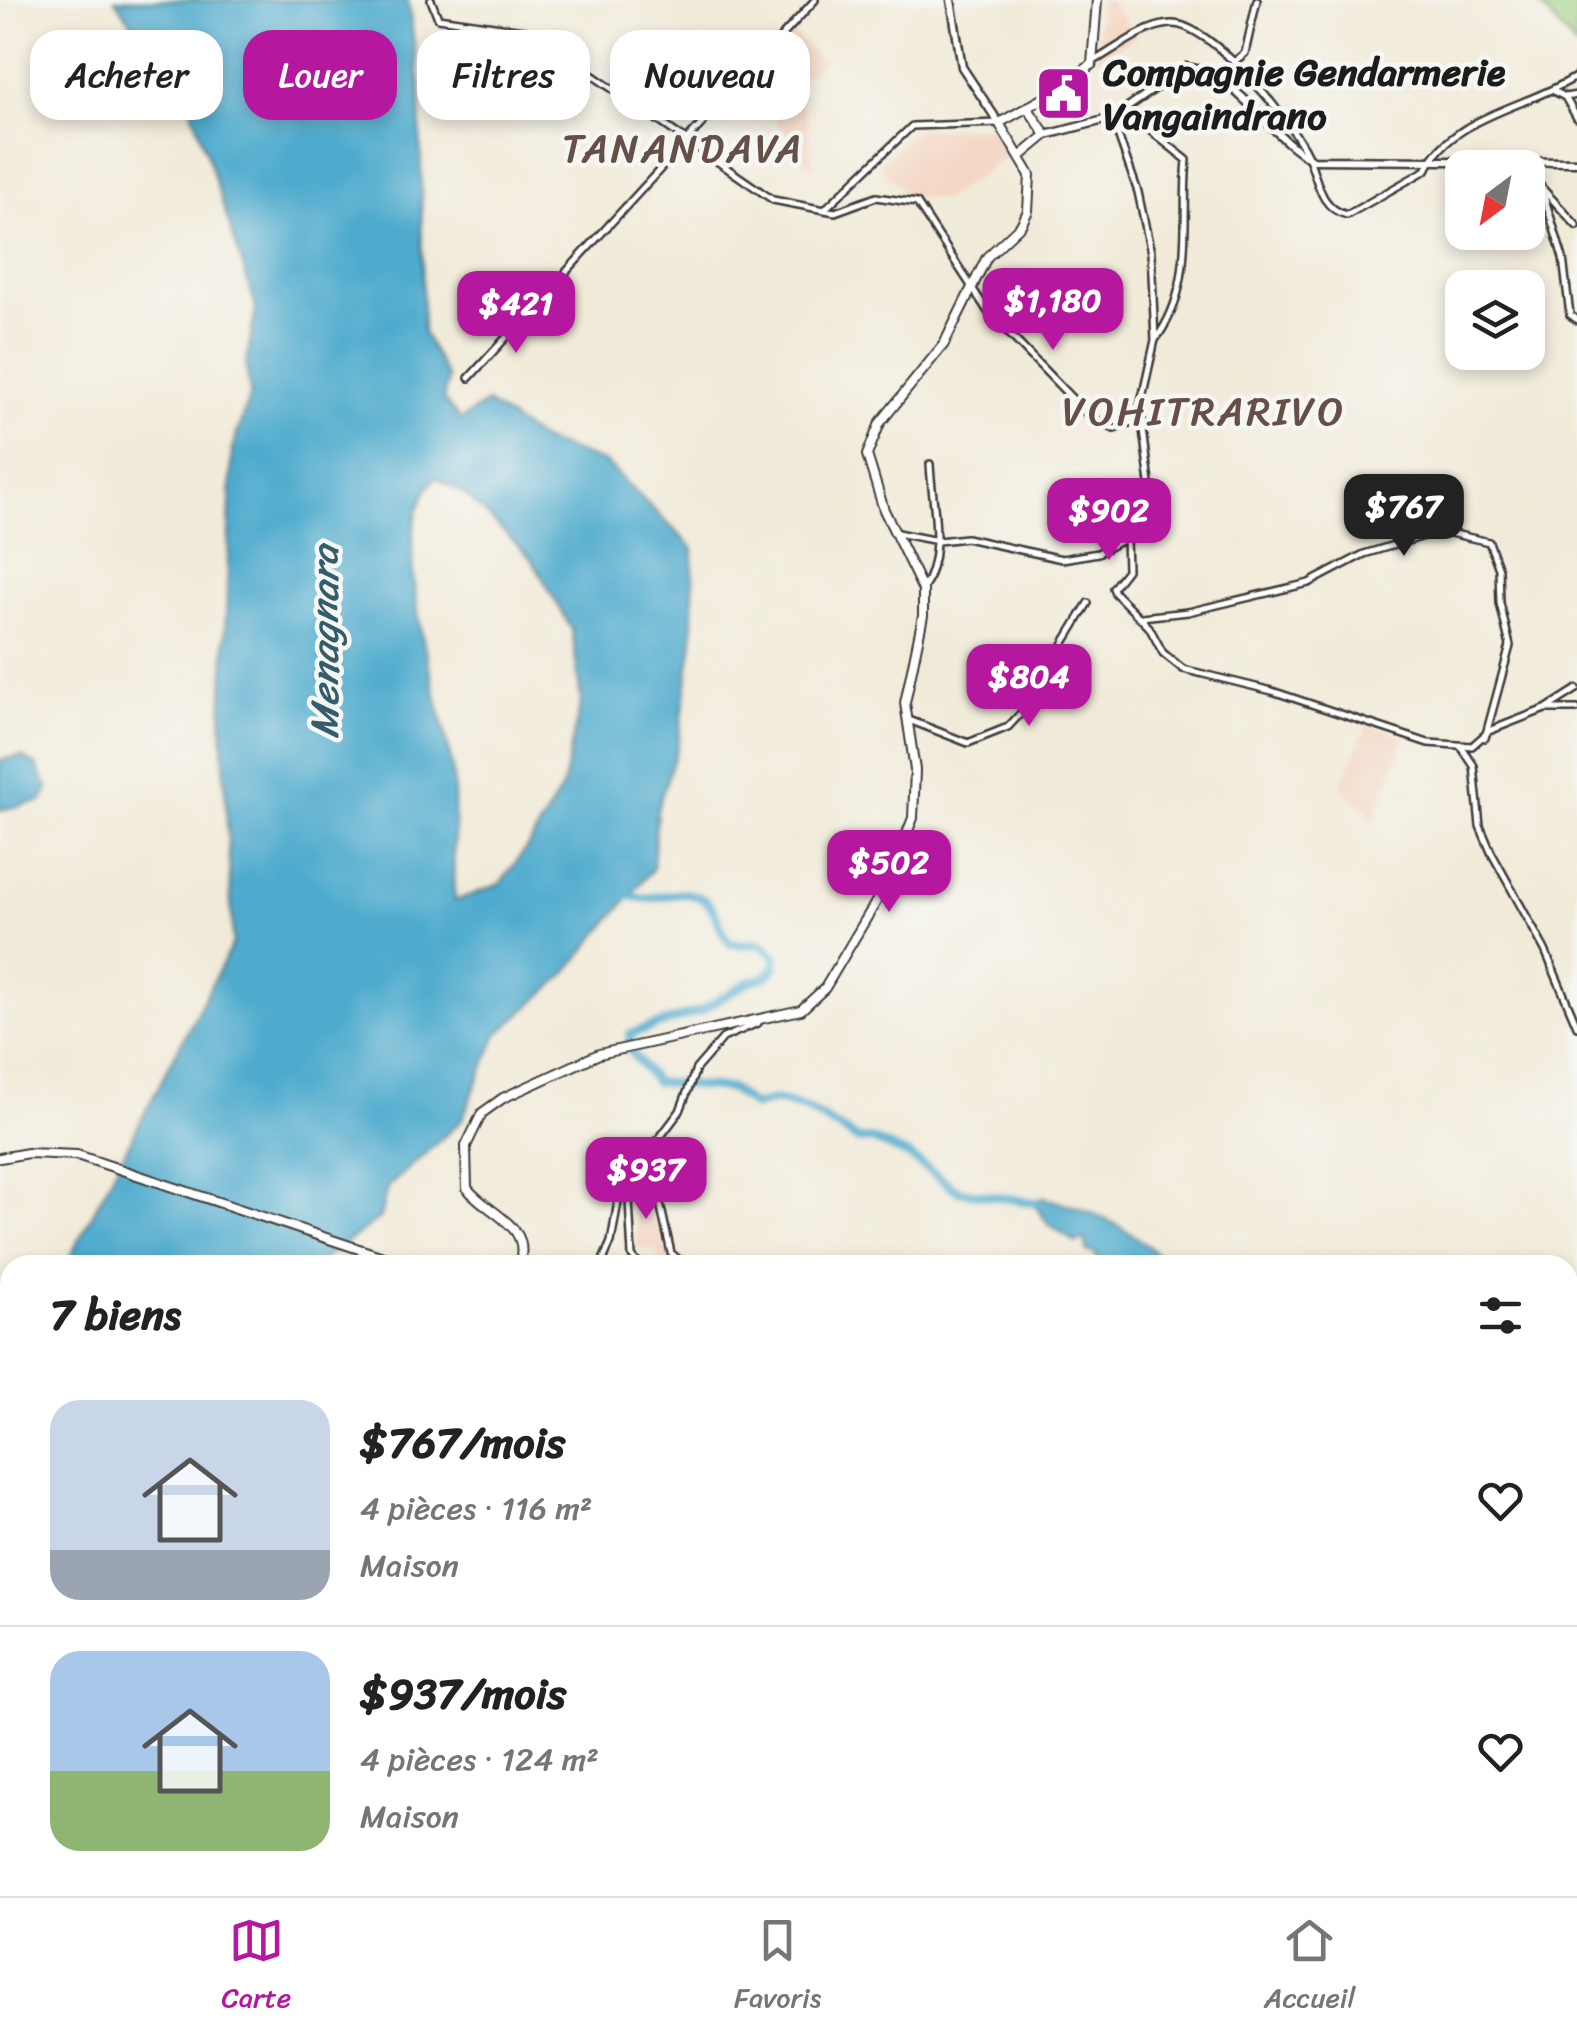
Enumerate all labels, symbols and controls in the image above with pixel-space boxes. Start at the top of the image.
chip: Acheter [30,30,223,120]
chip: Louer [243,30,397,120]
chip: Filtres [417,30,590,120]
chip: Nouveau [610,30,810,120]
place label: Compagnie Gendarmerie Vangaindrano [1102,39,1506,150]
public building icon: Compagnie Gendarmerie Vangaindrano [1034,64,1094,124]
district label: TANANDAVA [562,113,804,184]
north arrow [1445,150,1545,250]
map controls [1445,150,1545,370]
pin: $1,180 [972,268,1134,353]
button: layers [1445,270,1545,370]
pin: $421 [457,271,575,356]
text: $1,180 [1004,272,1102,329]
text: $421 [479,275,553,332]
district label: VOHITRARIVO [1062,376,1346,447]
pin: $767 [1345,474,1463,559]
pin: $902 [1050,478,1168,563]
text: $767 [1366,478,1442,535]
text: $902 [1069,482,1149,539]
water label: Menagnara [289,542,360,739]
pin: $804 [970,644,1088,729]
text: $804 [988,648,1070,705]
pin: $502 [830,830,948,915]
text: $502 [849,834,929,891]
pin: $937 [587,1137,705,1222]
text: $937 [607,1141,685,1198]
text: 7 biens [50,1278,181,1352]
icon: filters [1473,1288,1528,1343]
text: $767/mois [360,1406,565,1480]
icon: home [130,1440,250,1560]
icon: heart [1473,1473,1528,1528]
text: 4 pièces · 116 m² [360,1480,592,1537]
text: Maison [360,1537,459,1594]
text: $937/mois [360,1657,566,1731]
icon: home [130,1691,250,1811]
icon: heart [1473,1724,1528,1779]
text: 4 pièces · 124 m² [360,1731,599,1788]
text: Maison [360,1788,459,1845]
tab: Carte [221,1913,291,2022]
tab: Favoris [734,1913,821,2022]
tab: Accueil [1264,1913,1356,2022]

